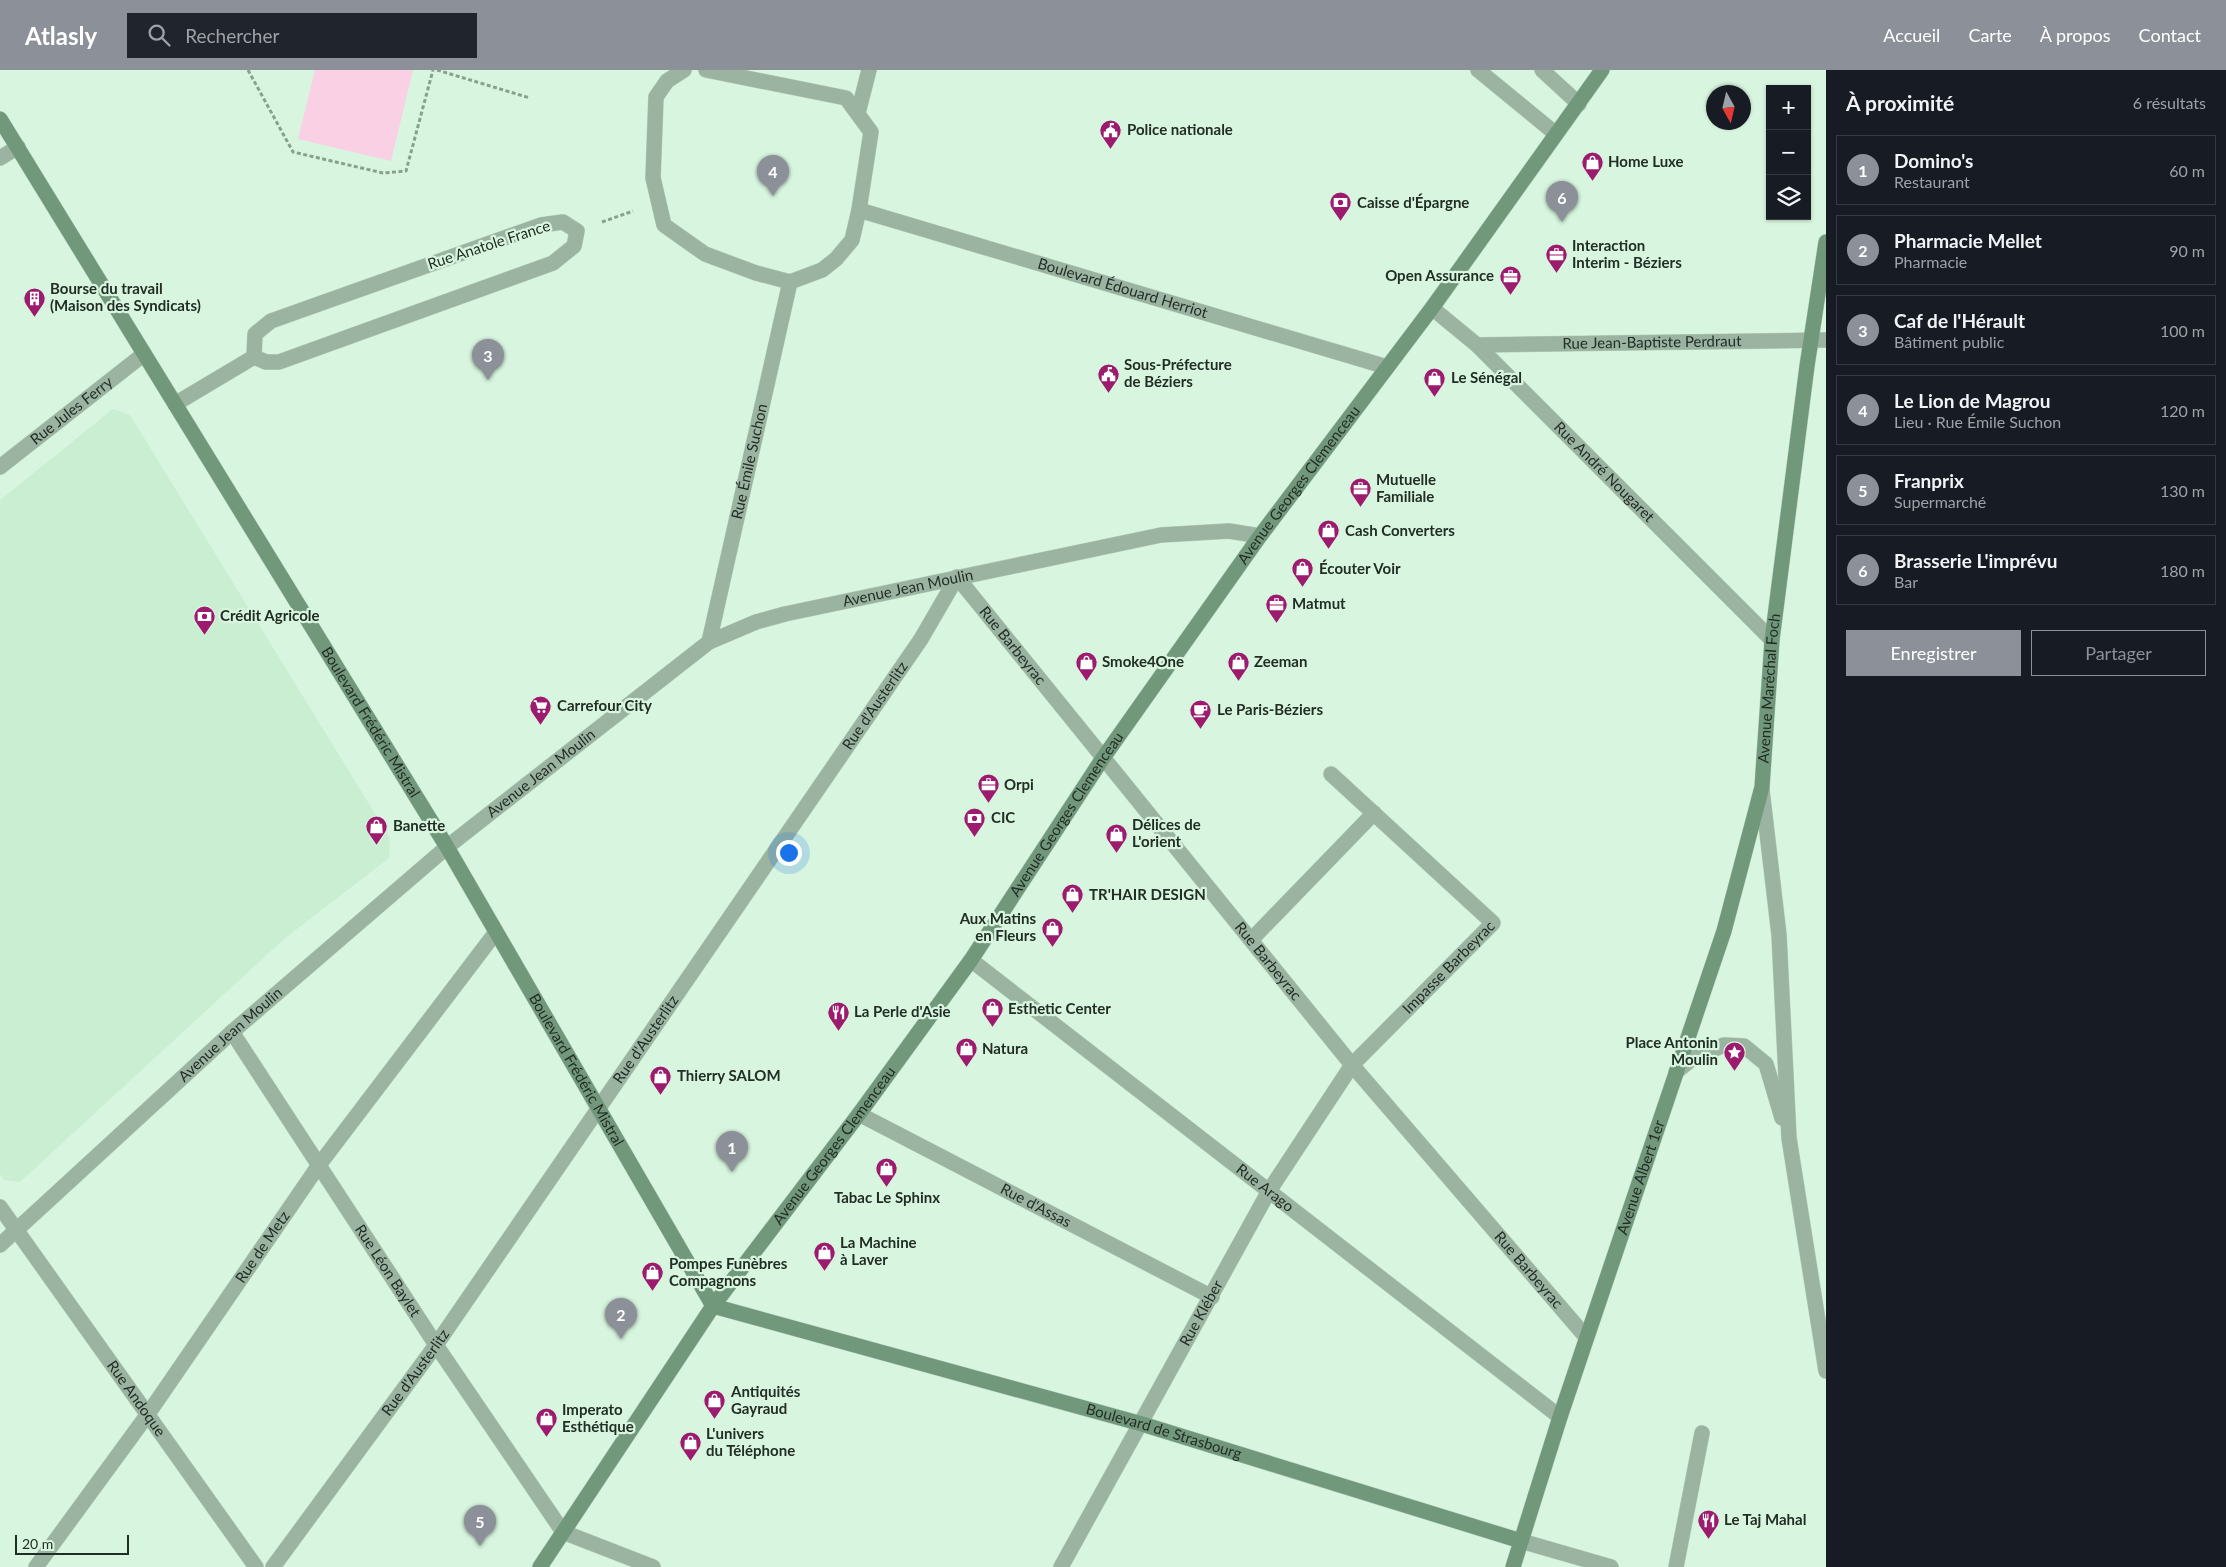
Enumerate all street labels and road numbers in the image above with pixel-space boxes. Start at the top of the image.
street label: Rue Anatole France [425,216,552,272]
street label: Boulevard Édouard Herriot [1036,254,1211,321]
street label: Rue Jean-Baptiste Perdraut [1562,331,1742,352]
street label: Rue Jules Ferry [26,372,116,448]
street label: Rue Émile Suchon [727,402,770,521]
street label: Avenue Georges Clemenceau [1233,402,1363,567]
street label: Rue André Nougaret [1551,418,1659,526]
street label: Avenue Jean Moulin [841,565,975,610]
street label: Rue Barbeyrac [976,602,1050,688]
street label: Avenue Maréchal Foch [1754,612,1783,764]
street label: Boulevard Frédéric Mistral [318,643,424,800]
street label: Rue d'Austerlitz [838,658,911,753]
street label: Avenue Jean Moulin [483,725,598,821]
street label: Avenue Georges Clemenceau [1005,728,1127,899]
street label: Impasse Barbeyrac [1398,917,1498,1017]
street label: Rue Barbeyrac [1232,918,1306,1003]
street label: Avenue Jean Moulin [174,983,285,1085]
street label: Boulevard Frédéric Mistral [526,990,628,1149]
street label: Rue d'Austerlitz [609,991,682,1086]
street label: Avenue Georges Clemenceau [768,1063,899,1228]
street label: Avenue Albert 1er [1612,1117,1668,1237]
street label: Rue Arago [1233,1159,1298,1215]
street label: Rue d'Assas [998,1179,1074,1230]
street label: Rue de Metz [231,1207,293,1286]
street label: Rue Léon Baylet [352,1221,425,1320]
street label: Rue Barbeyrac [1491,1227,1567,1312]
street label: Rue Kléber [1175,1276,1226,1349]
street label: Rue d'Austerlitz [377,1325,452,1419]
street label: Rue Andoque [104,1357,170,1439]
street label: Boulevard de Strasbourg [1084,1399,1244,1462]

